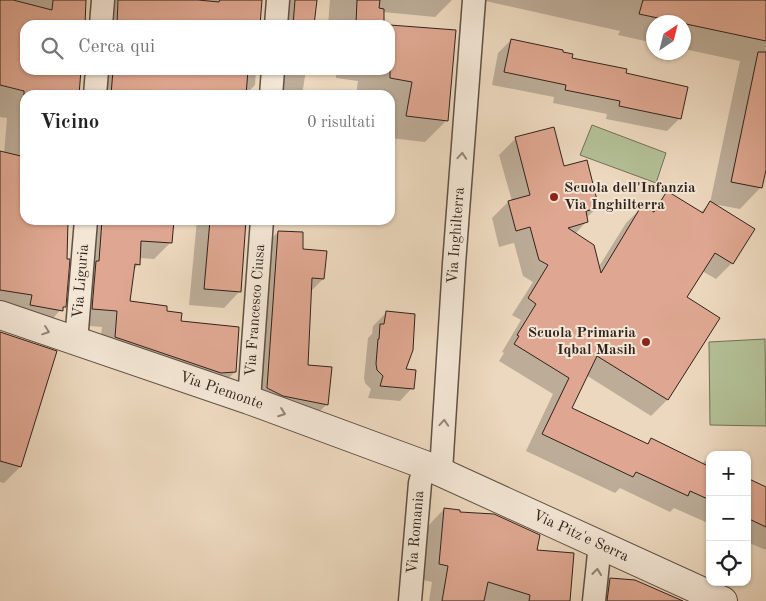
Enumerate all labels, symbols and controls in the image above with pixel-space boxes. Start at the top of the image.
north arrow [646,15,691,60]
search box [20,20,395,75]
icon: search [38,34,66,62]
text: Cerca qui [78,38,155,57]
text: Vicino [40,112,99,133]
text: 0 risultati [307,115,375,131]
one-way arrow [456,152,467,160]
place label: Scuola dell'Infanzia Via Inghilterra [564,181,696,213]
street label: Via Inghilterra [445,186,467,284]
marker: Scuola dell'Infanzia Via Inghilterra [548,191,560,203]
street label: Via Liguria [70,243,92,319]
street label: Via Francesco Ciusa [243,243,268,377]
one-way arrow [41,325,50,335]
place label: Scuola Primaria Iqbal Masih [528,326,636,358]
marker: Scuola Primaria Iqbal Masih [640,336,652,348]
street label: Via Piemonte [178,369,265,412]
one-way arrow [278,407,286,417]
one-way arrow [438,418,449,426]
map controls [706,451,751,586]
button: + [706,451,751,496]
street label: Via Romania [405,489,427,575]
button: − [706,496,751,541]
street label: Via Pitz'e Serra [531,508,631,565]
button: locate [706,541,751,586]
one-way arrow [591,568,602,576]

